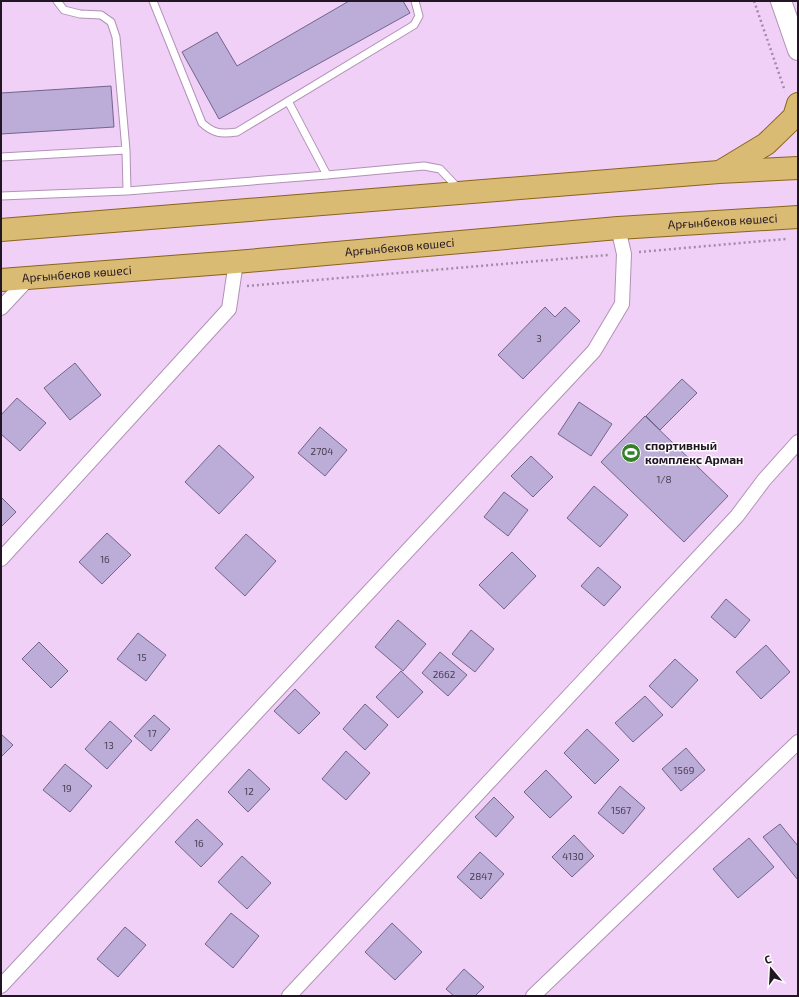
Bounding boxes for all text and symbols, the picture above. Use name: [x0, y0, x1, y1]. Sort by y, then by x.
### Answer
street label: Арғынбеков көшесі: [667, 210, 778, 231]
street label: Арғынбеков көшесі: [344, 235, 455, 258]
street label: Арғынбеков көшесі: [21, 262, 132, 284]
house number: 3: [536, 332, 542, 344]
place label: спортивный комплекс Арман: [645, 438, 743, 466]
sports icon: спортивный комплекс Арман: [620, 442, 642, 464]
house number: 2704: [311, 445, 333, 457]
house number: 1/8: [656, 473, 672, 485]
house number: 16: [100, 553, 110, 565]
house number: 15: [137, 651, 147, 663]
house number: 2662: [433, 668, 456, 680]
house number: 17: [147, 727, 157, 739]
house number: 13: [104, 739, 114, 751]
house number: 1569: [674, 764, 695, 776]
house number: 19: [62, 782, 72, 794]
house number: 12: [244, 785, 254, 797]
house number: 1567: [611, 804, 631, 816]
house number: 16: [194, 837, 204, 849]
house number: 4130: [562, 850, 584, 862]
house number: 2847: [470, 870, 492, 882]
north arrow: [751, 949, 791, 989]
text: С: [763, 952, 773, 966]

